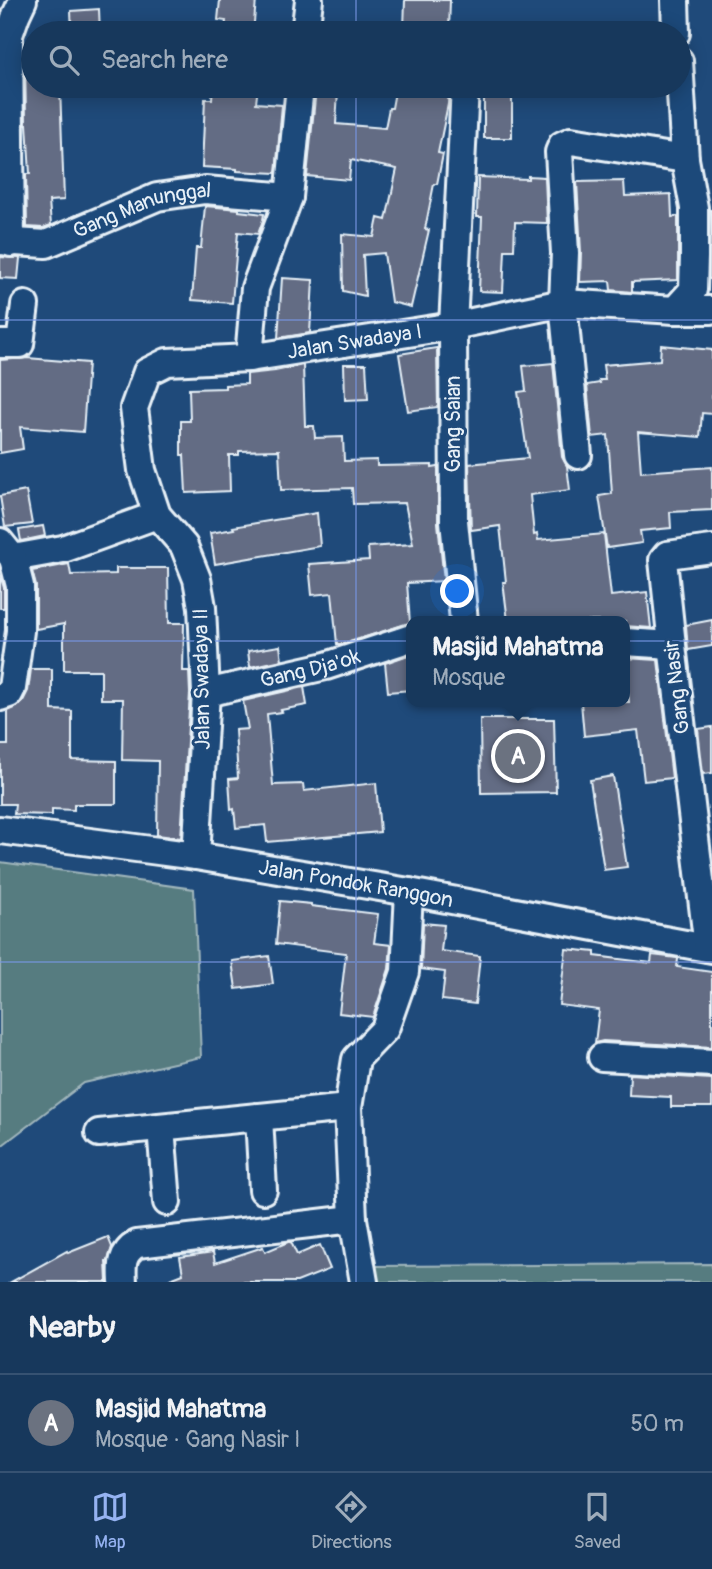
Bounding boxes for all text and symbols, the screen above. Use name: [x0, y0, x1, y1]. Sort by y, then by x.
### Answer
search box: [21, 21, 691, 98]
icon: search: [45, 41, 83, 79]
text: Search here: [101, 44, 228, 76]
street label: Gang Manunggal: [69, 176, 212, 245]
street label: Jalan Swadaya I: [285, 318, 424, 365]
street label: Gang Saian: [440, 376, 467, 472]
your location: [440, 574, 474, 608]
street label: Jalan Swadaya II: [187, 608, 217, 750]
popup: [406, 616, 630, 707]
text: Masjid Mahatma: [432, 631, 604, 663]
street label: Gang Nasir: [658, 638, 696, 736]
street label: Gang Dja'ok: [258, 642, 364, 694]
text: Mosque: [432, 663, 505, 692]
pin: A: [495, 730, 541, 782]
street label: Jalan Pondok Ranggon: [257, 853, 455, 914]
text: Nearby: [28, 1309, 115, 1346]
text: Masjid Mahatma: [95, 1393, 266, 1425]
text: A: [44, 1409, 58, 1438]
text: 50 m: [630, 1409, 684, 1438]
text: Mosque · Gang Nasir I: [95, 1425, 300, 1454]
tab: Map: [91, 1488, 129, 1554]
tab: Directions: [311, 1488, 392, 1554]
tab: Saved: [574, 1488, 621, 1554]

